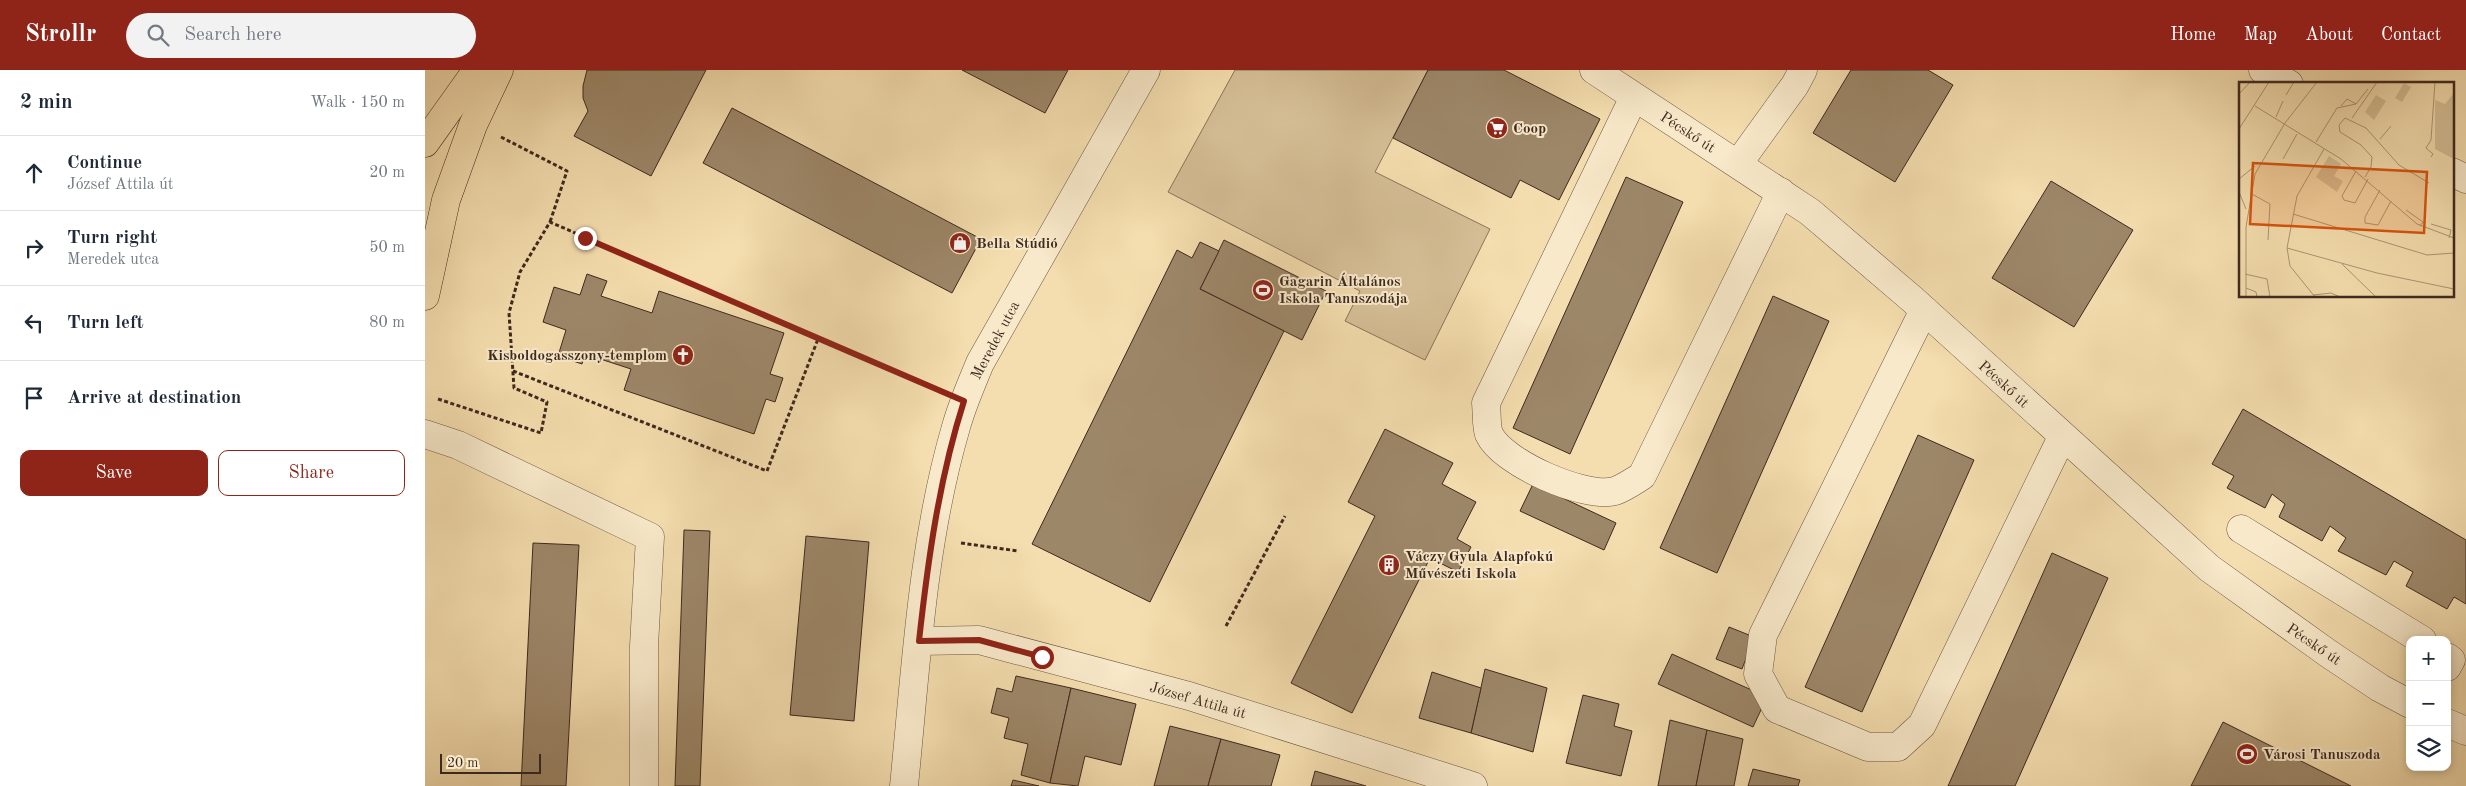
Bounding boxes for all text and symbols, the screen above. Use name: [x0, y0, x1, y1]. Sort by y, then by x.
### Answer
search box: [126, 13, 476, 58]
icon: search: [144, 21, 172, 49]
text: Strollr: [25, 23, 96, 47]
text: Search here: [184, 26, 282, 45]
text: Home: [2170, 26, 2216, 44]
text: Map: [2244, 26, 2277, 44]
text: About: [2305, 26, 2353, 44]
text: Contact: [2381, 26, 2441, 44]
inset map: [2239, 82, 2453, 298]
text: 2 min: [20, 92, 73, 113]
text: Walk · 150 m: [310, 95, 405, 111]
street label: Pécskő út: [1657, 110, 1717, 156]
supermarket icon: Coop: [1485, 116, 1509, 140]
place label: Coop: [1513, 122, 1546, 137]
text: Continue: [67, 154, 142, 173]
icon: ahead: [20, 159, 48, 187]
text: 20 m: [369, 165, 405, 181]
text: József Attila út: [67, 177, 173, 193]
route end: [574, 227, 597, 250]
text: Turn right: [67, 229, 157, 248]
shop icon: Bella Stúdió: [948, 231, 972, 255]
icon: right: [20, 234, 48, 262]
place label: Bella Stúdió: [976, 237, 1058, 252]
text: 50 m: [369, 240, 405, 256]
text: Meredek utca: [67, 252, 159, 268]
place label: Gagarin Általános Iskola Tanuszodája: [1279, 272, 1408, 307]
sports icon: Gagarin Általános Iskola Tanuszodája: [1251, 278, 1275, 302]
street label: Meredek utca: [969, 298, 1024, 382]
icon: left: [20, 309, 48, 337]
text: Turn left: [67, 314, 144, 333]
text: 80 m: [369, 315, 405, 331]
church icon: Kisboldogasszony-templom: [671, 343, 695, 367]
place label: Kisboldogasszony-templom: [487, 349, 667, 364]
street label: Pécskő út: [1975, 359, 2031, 411]
icon: arrive: [20, 384, 48, 412]
text: Arrive at destination: [67, 389, 241, 408]
button: Save: [20, 450, 208, 496]
button: Share: [218, 450, 405, 496]
place label: Váczy Gyula Alapfokú Művészeti Iskola: [1405, 550, 1553, 582]
building icon: Váczy Gyula Alapfokú Művészeti Iskola: [1377, 553, 1401, 577]
street label: Pécskő út: [2283, 622, 2343, 669]
map controls: [2406, 636, 2451, 771]
button: +: [2406, 636, 2451, 681]
route start: [1031, 646, 1054, 669]
street label: József Attila út: [1148, 681, 1248, 722]
button: −: [2406, 681, 2451, 726]
button: layers: [2406, 726, 2451, 771]
sports icon: Városi Tanuszoda: [2235, 742, 2259, 766]
place label: Városi Tanuszoda: [2263, 748, 2381, 763]
scale bar: [440, 751, 541, 774]
text: 20 m: [447, 756, 478, 770]

